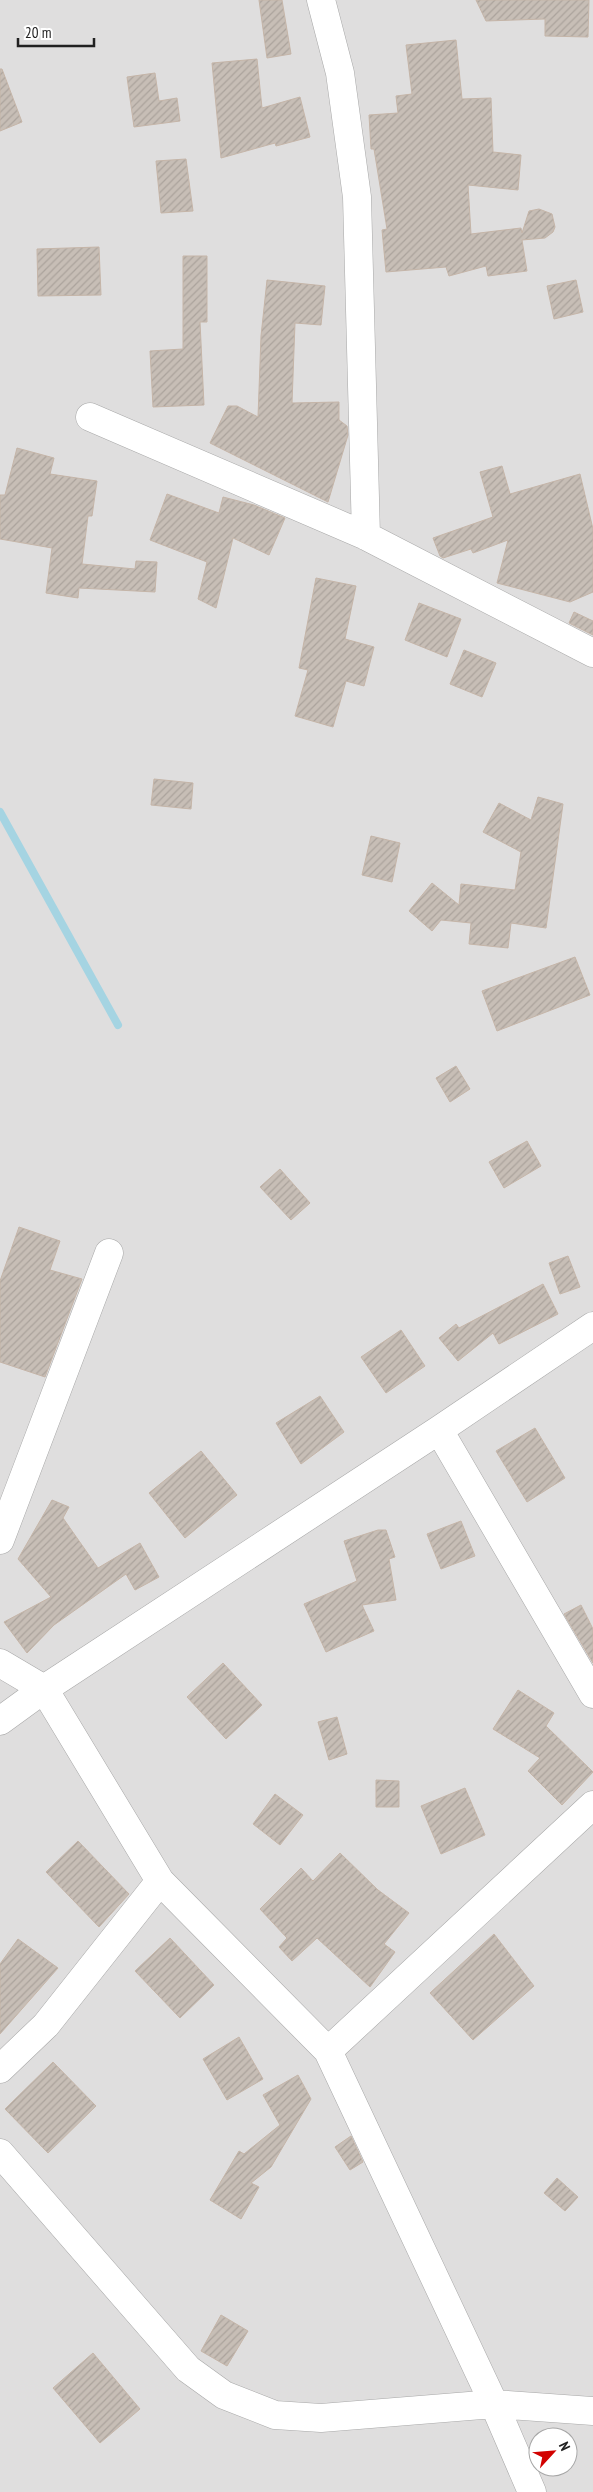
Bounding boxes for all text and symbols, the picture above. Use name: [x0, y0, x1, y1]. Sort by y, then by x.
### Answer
scale bar: [18, 15, 94, 47]
text: 20 m: [25, 23, 51, 42]
north arrow: [528, 2427, 578, 2477]
text: N: [555, 2439, 574, 2454]

